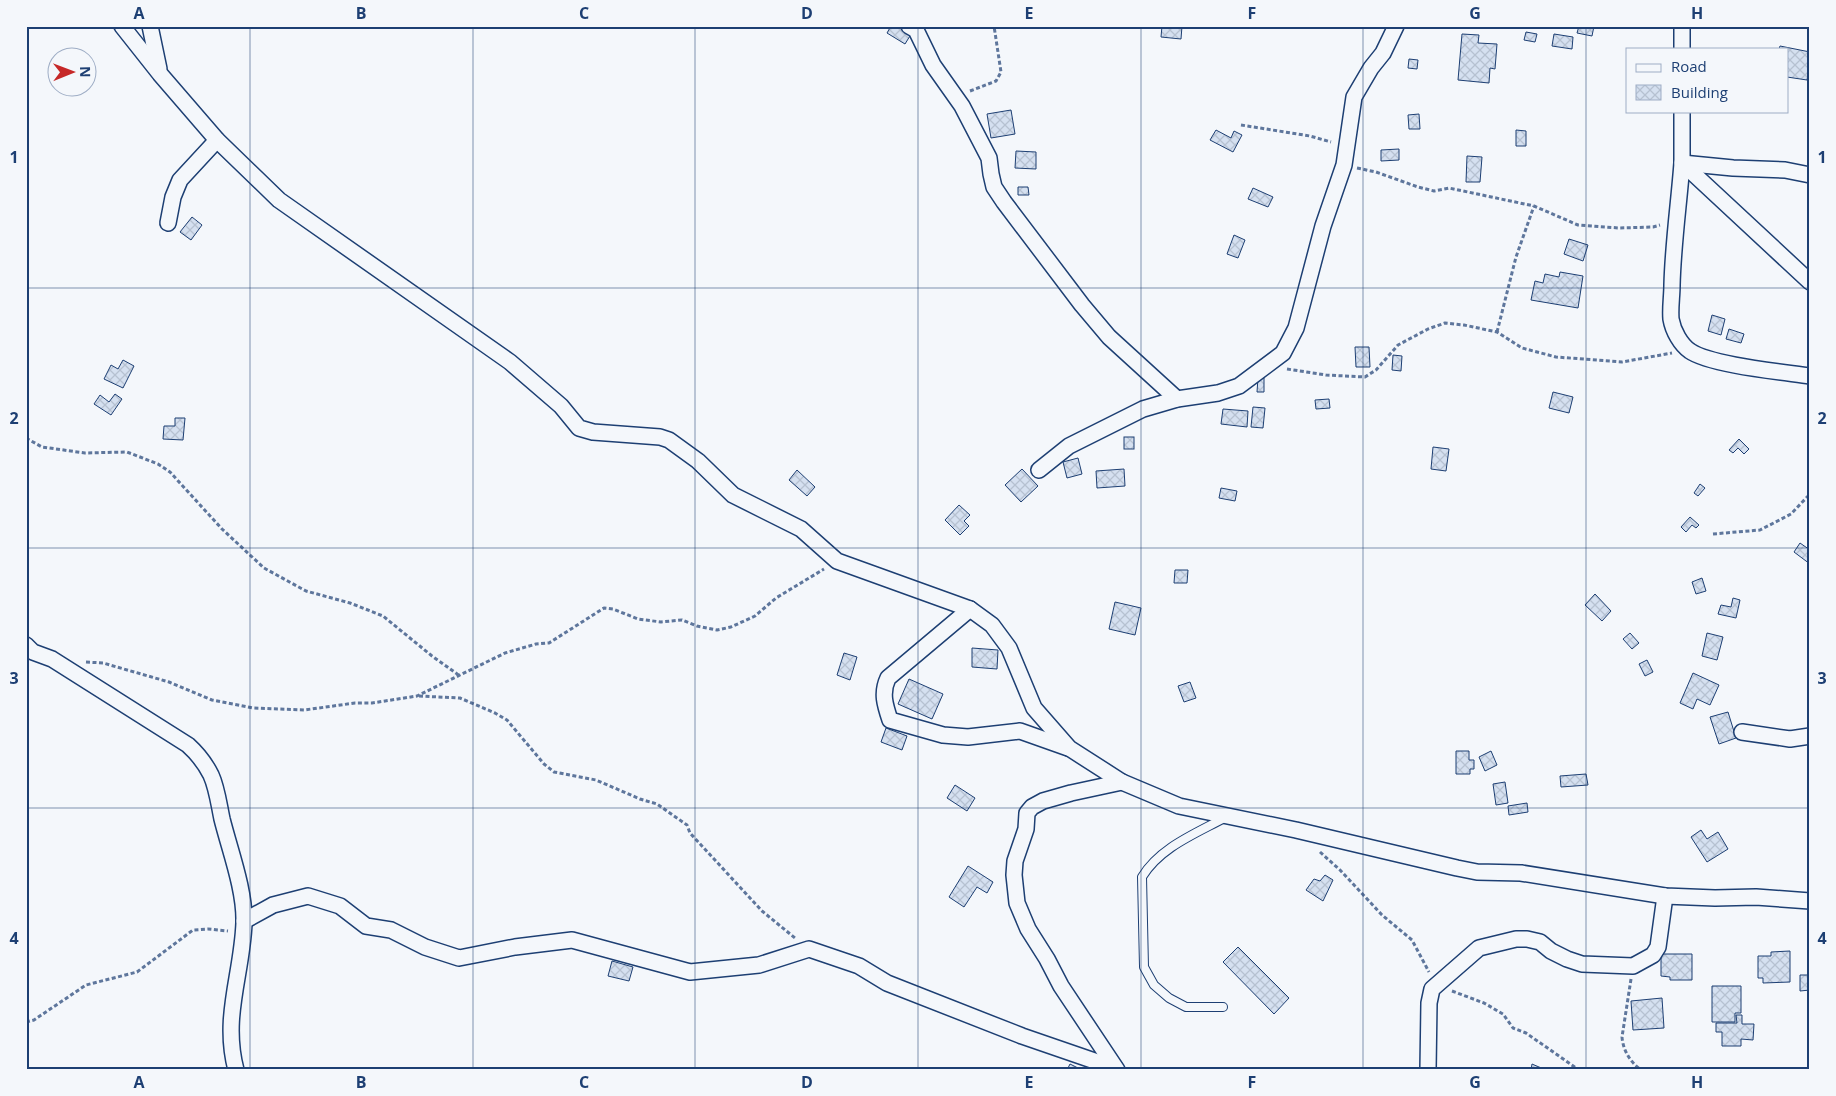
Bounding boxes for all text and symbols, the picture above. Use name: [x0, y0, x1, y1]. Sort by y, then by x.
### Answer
text: A: [133, 2, 145, 24]
text: B: [356, 2, 366, 24]
text: C: [579, 2, 589, 24]
text: D: [801, 2, 813, 24]
text: E: [1025, 2, 1034, 24]
text: F: [1248, 2, 1256, 24]
text: G: [1469, 2, 1481, 24]
text: H: [1691, 2, 1703, 24]
north arrow: [48, 48, 98, 98]
legend: [1626, 48, 1788, 112]
text: Road: [1671, 56, 1707, 76]
text: N: [76, 66, 95, 78]
text: Building: [1671, 82, 1728, 102]
text: 1: [9, 146, 19, 168]
text: 1: [1817, 146, 1827, 168]
text: 2: [9, 407, 19, 429]
text: 2: [1817, 407, 1827, 429]
text: 3: [9, 667, 19, 689]
text: 3: [1817, 667, 1827, 689]
text: 4: [9, 927, 19, 949]
text: 4: [1817, 927, 1827, 949]
text: A: [133, 1071, 145, 1093]
text: B: [356, 1071, 366, 1093]
text: C: [579, 1071, 589, 1093]
text: D: [801, 1071, 813, 1093]
text: E: [1025, 1071, 1034, 1093]
text: F: [1248, 1071, 1256, 1093]
text: G: [1469, 1071, 1481, 1093]
text: H: [1691, 1071, 1703, 1093]

